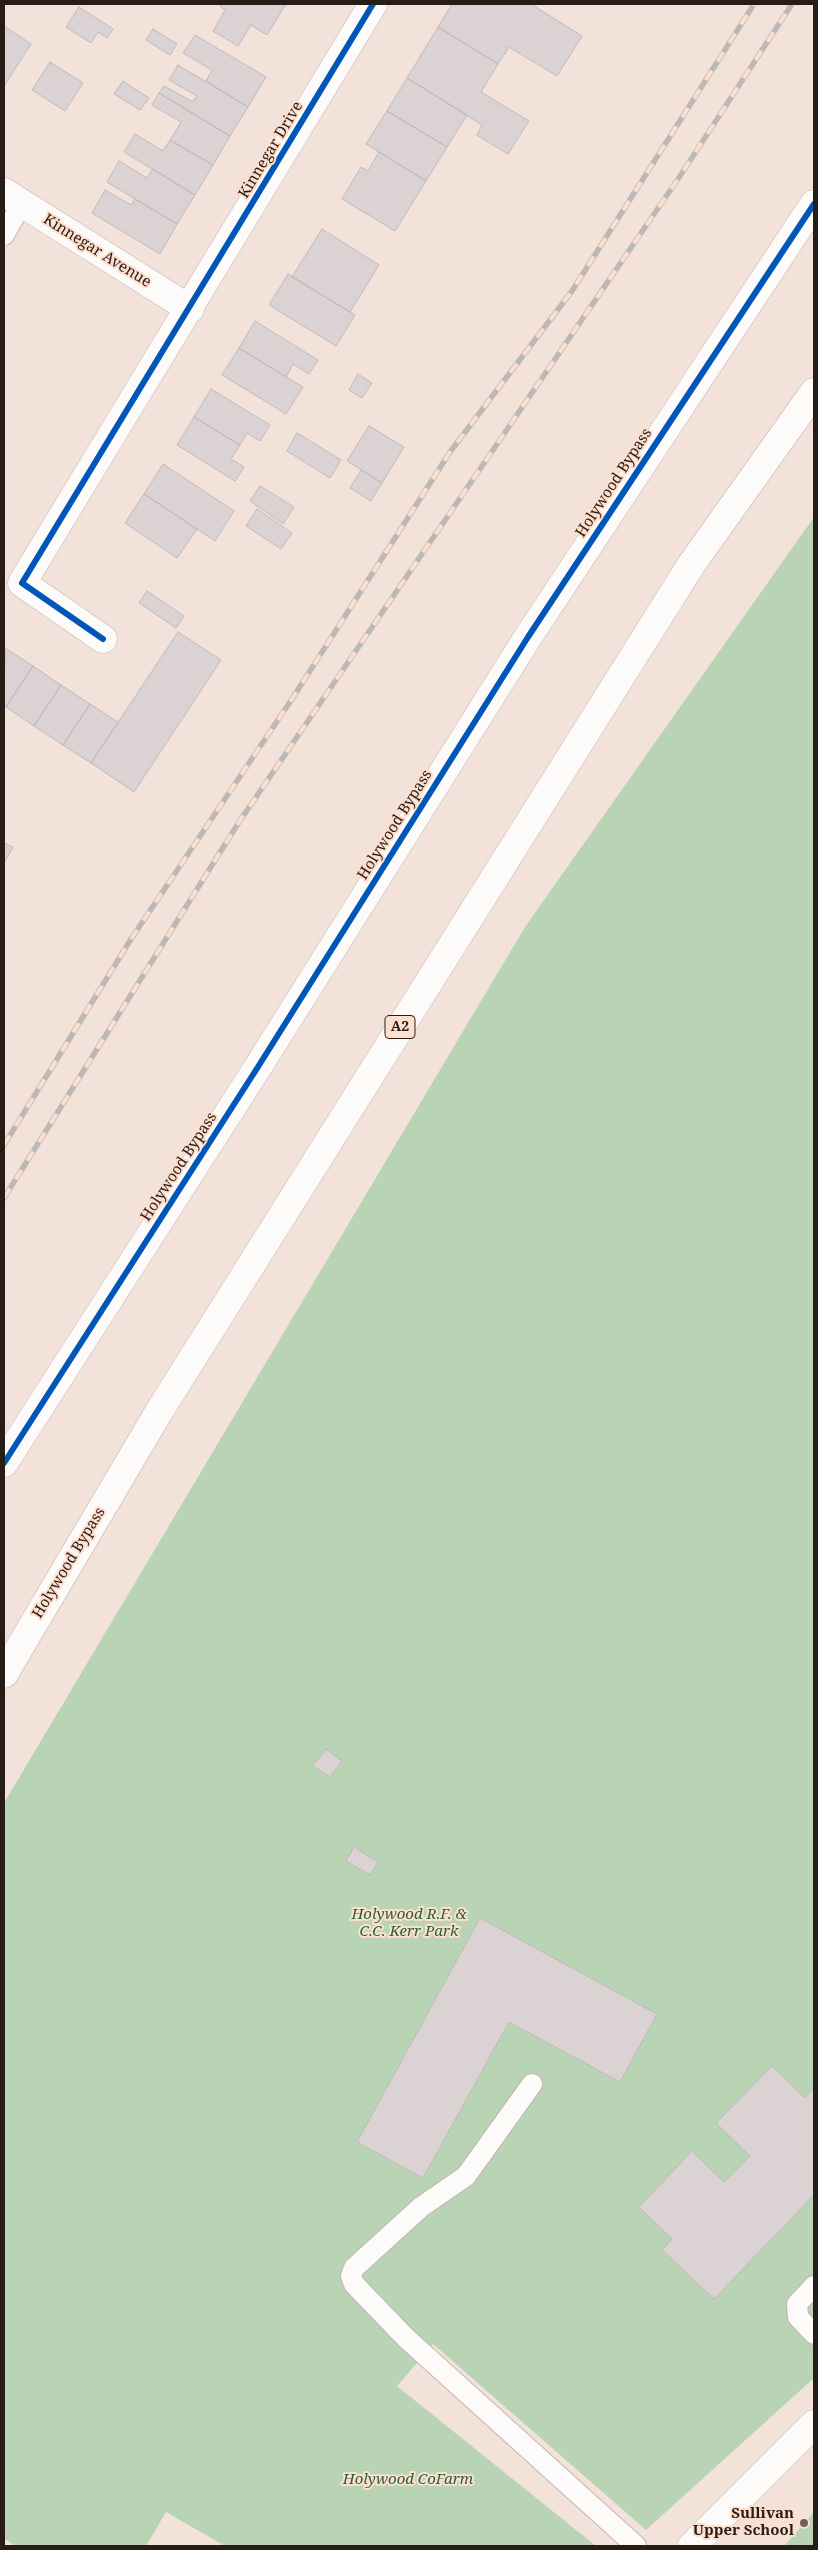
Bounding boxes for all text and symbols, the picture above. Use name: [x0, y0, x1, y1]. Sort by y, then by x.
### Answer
street label: Kinnegar Drive: [235, 98, 307, 202]
street label: Kinnegar Avenue: [40, 211, 154, 291]
street label: Holywood Bypass: [572, 425, 656, 541]
street label: Holywood Bypass: [354, 767, 436, 883]
road number: A2: [385, 1016, 415, 1038]
street label: Holywood Bypass: [137, 1109, 221, 1225]
street label: Holywood Bypass: [29, 1504, 109, 1622]
park label: Holywood R.F. & C.C. Kerr Park: [351, 1906, 467, 1941]
park label: Holywood CoFarm: [343, 2471, 473, 2489]
place label: Sullivan Upper School: [693, 2505, 794, 2540]
marker: Sullivan Upper School: [798, 2517, 810, 2529]

